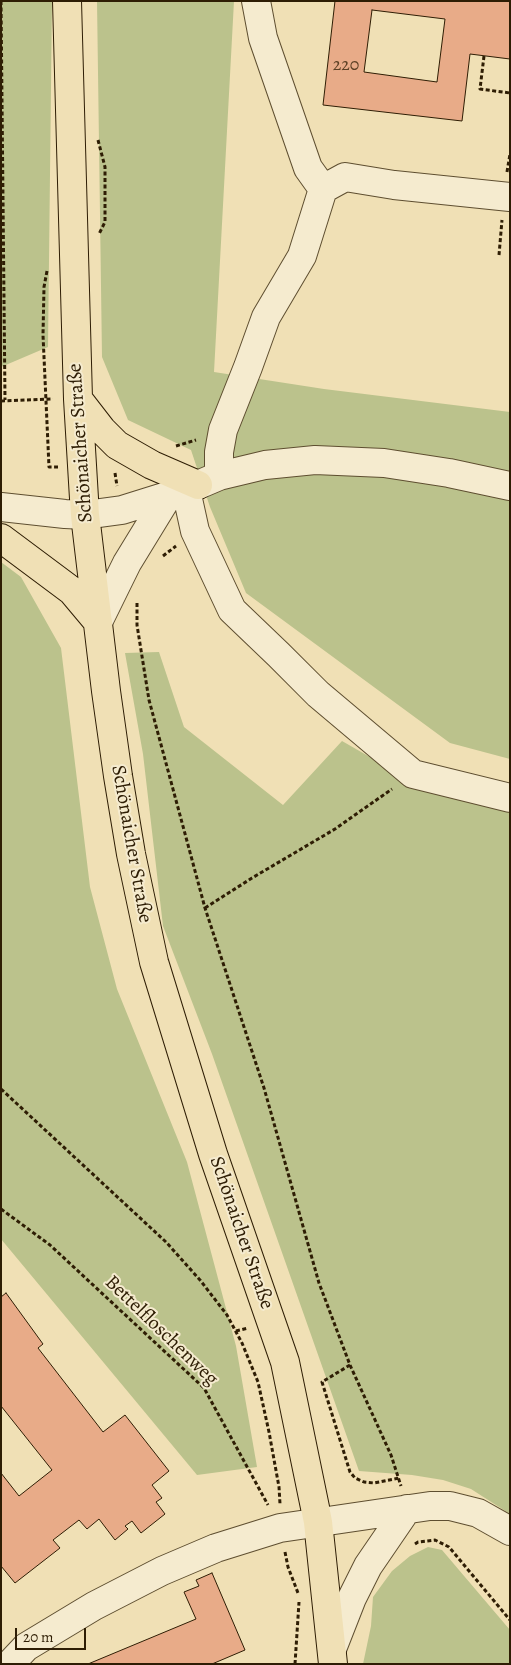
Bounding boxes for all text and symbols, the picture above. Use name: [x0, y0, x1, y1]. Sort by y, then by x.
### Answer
house number: 220: [333, 55, 359, 77]
street label: Schönaicher Straße: [63, 362, 99, 524]
street label: Schönaicher Straße: [105, 763, 157, 925]
street label: Schönaicher Straße: [204, 1154, 278, 1312]
street label: Bettelfloschenweg: [99, 1271, 223, 1391]
scale bar: [18, 1618, 89, 1650]
text: 20 m: [23, 1627, 54, 1647]

